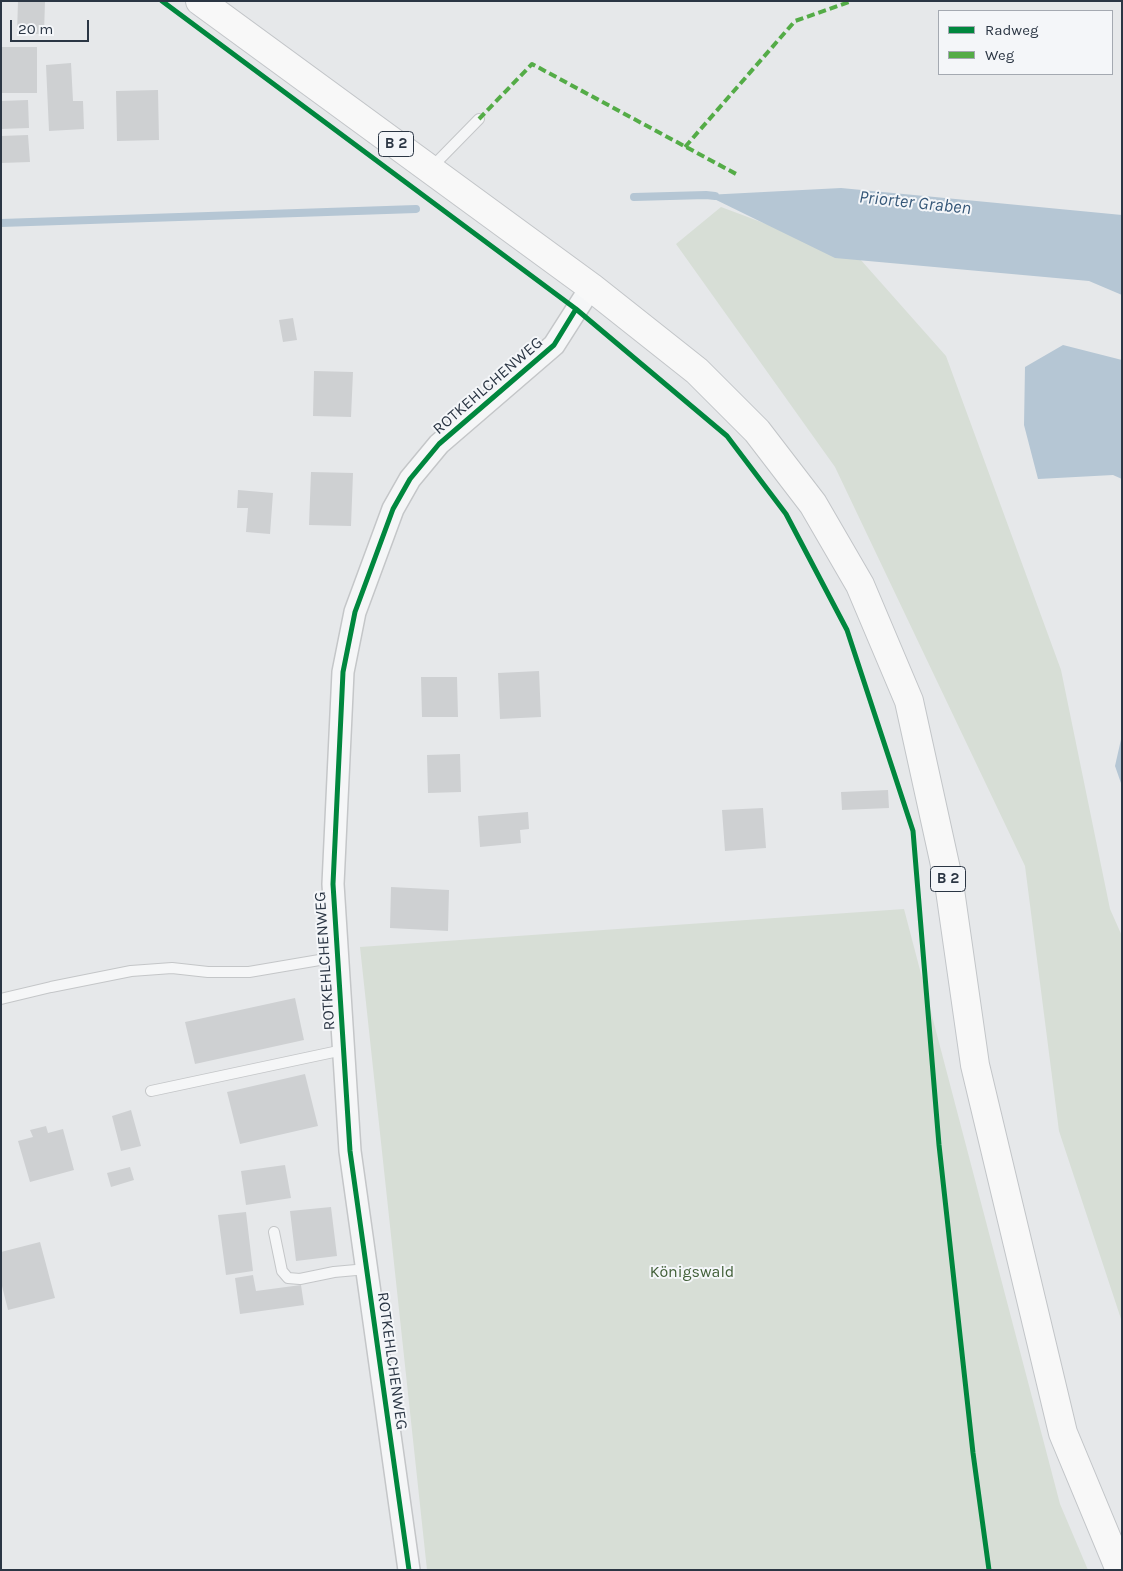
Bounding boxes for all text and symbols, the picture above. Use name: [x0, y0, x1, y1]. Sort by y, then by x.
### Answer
scale bar: [12, 10, 91, 42]
legend: [938, 10, 1113, 75]
text: 20 m: [18, 20, 53, 38]
text: Radweg: [985, 21, 1038, 39]
text: Weg: [985, 46, 1014, 64]
road number: B 2: [378, 132, 414, 156]
water label: Priorter Graben: [858, 186, 972, 220]
street label: ROTKEHLCHENWEG: [429, 333, 547, 439]
road number: B 2: [930, 866, 966, 892]
street label: ROTKEHLCHENWEG: [311, 891, 339, 1031]
park label: Königswald: [650, 1262, 734, 1282]
street label: ROTKEHLCHENWEG: [373, 1291, 411, 1431]

